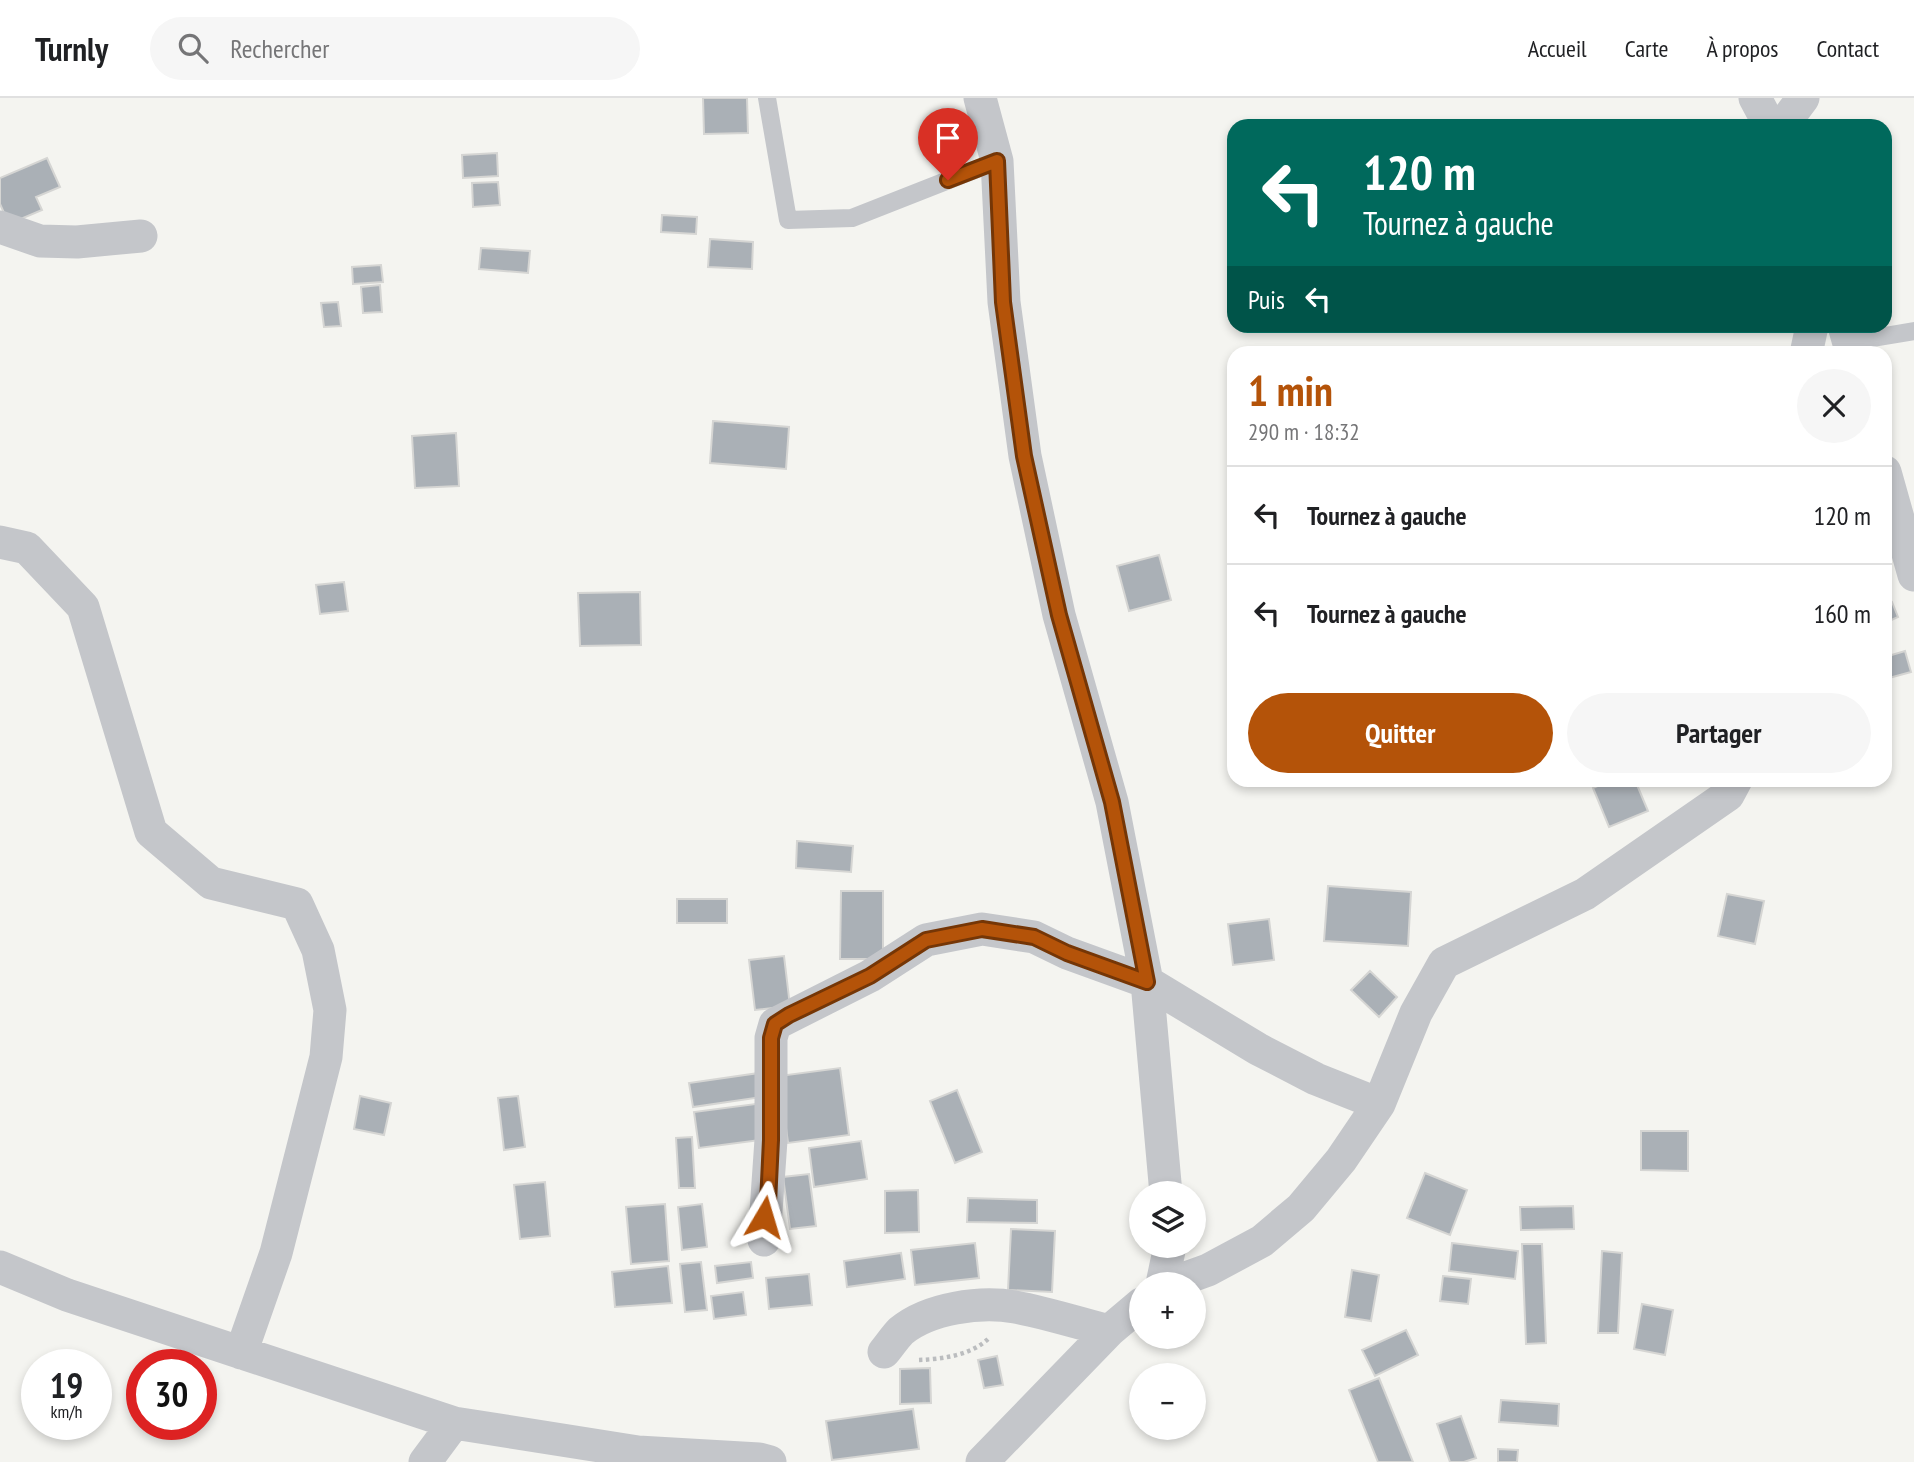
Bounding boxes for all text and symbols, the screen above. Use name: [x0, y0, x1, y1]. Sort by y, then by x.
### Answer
search box: [150, 17, 640, 80]
text: Turnly: [35, 27, 108, 70]
icon: search: [174, 29, 212, 67]
text: Rechercher: [230, 32, 329, 65]
text: Accueil: [1528, 33, 1587, 64]
text: Carte: [1625, 33, 1668, 64]
text: À propos: [1706, 33, 1778, 64]
text: Contact: [1816, 33, 1879, 64]
pin: [918, 108, 978, 180]
icon: arrive: [929, 119, 967, 157]
text: 120 m: [1363, 140, 1476, 204]
icon: left: [1248, 147, 1339, 238]
text: Tournez à gauche: [1363, 202, 1554, 244]
icon: left: [1299, 280, 1337, 318]
text: Puis: [1248, 283, 1285, 316]
text: 1 min: [1248, 363, 1333, 418]
button: close: [1797, 369, 1871, 443]
text: 290 m · 18:32: [1248, 417, 1360, 446]
icon: left: [1248, 496, 1286, 534]
text: Tournez à gauche: [1307, 499, 1467, 532]
text: 120 m: [1813, 499, 1871, 532]
icon: left: [1248, 594, 1286, 632]
text: Tournez à gauche: [1307, 597, 1467, 630]
text: 160 m: [1813, 597, 1871, 630]
button: Quitter: [1248, 693, 1553, 773]
button: Partager: [1567, 693, 1871, 773]
position arrow: [727, 1180, 801, 1254]
map controls: [1129, 1181, 1206, 1440]
button: layers: [1129, 1181, 1206, 1258]
button: +: [1129, 1272, 1206, 1349]
speed limit sign: 30: [126, 1349, 217, 1440]
text: 19: [50, 1362, 83, 1408]
button: −: [1129, 1363, 1206, 1440]
text: km/h: [51, 1400, 82, 1423]

